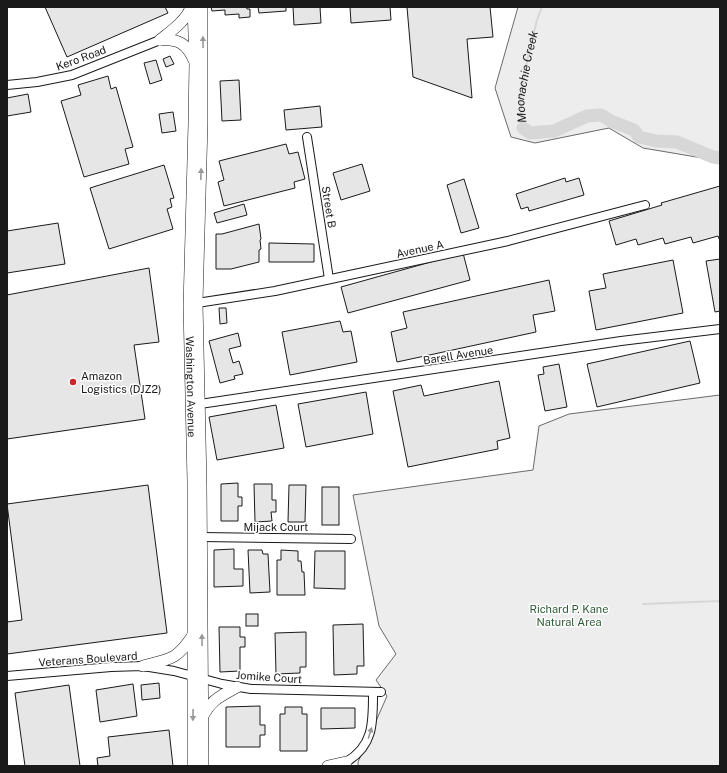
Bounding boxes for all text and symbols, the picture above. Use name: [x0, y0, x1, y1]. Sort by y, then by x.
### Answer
water label: Moonachie Creek: [513, 29, 541, 124]
one-way arrow: [200, 35, 206, 48]
street label: Kero Road: [54, 43, 108, 73]
one-way arrow: [198, 167, 204, 180]
street label: Street B: [320, 185, 338, 229]
street label: Avenue A: [395, 238, 445, 260]
street label: Washington Avenue: [184, 336, 198, 438]
street label: Barell Avenue: [422, 344, 494, 366]
place label: Amazon Logistics (DJZ2): [81, 370, 162, 395]
marker: Amazon Logistics (DJZ2): [68, 377, 78, 387]
street label: Mijack Court: [244, 521, 308, 533]
park label: Richard P. Kane Natural Area: [530, 603, 608, 628]
one-way arrow: [199, 633, 205, 646]
street label: Veterans Boulevard: [38, 650, 138, 668]
street label: Jomike Court: [236, 669, 302, 685]
one-way arrow: [190, 709, 196, 722]
one-way arrow: [367, 727, 373, 739]

